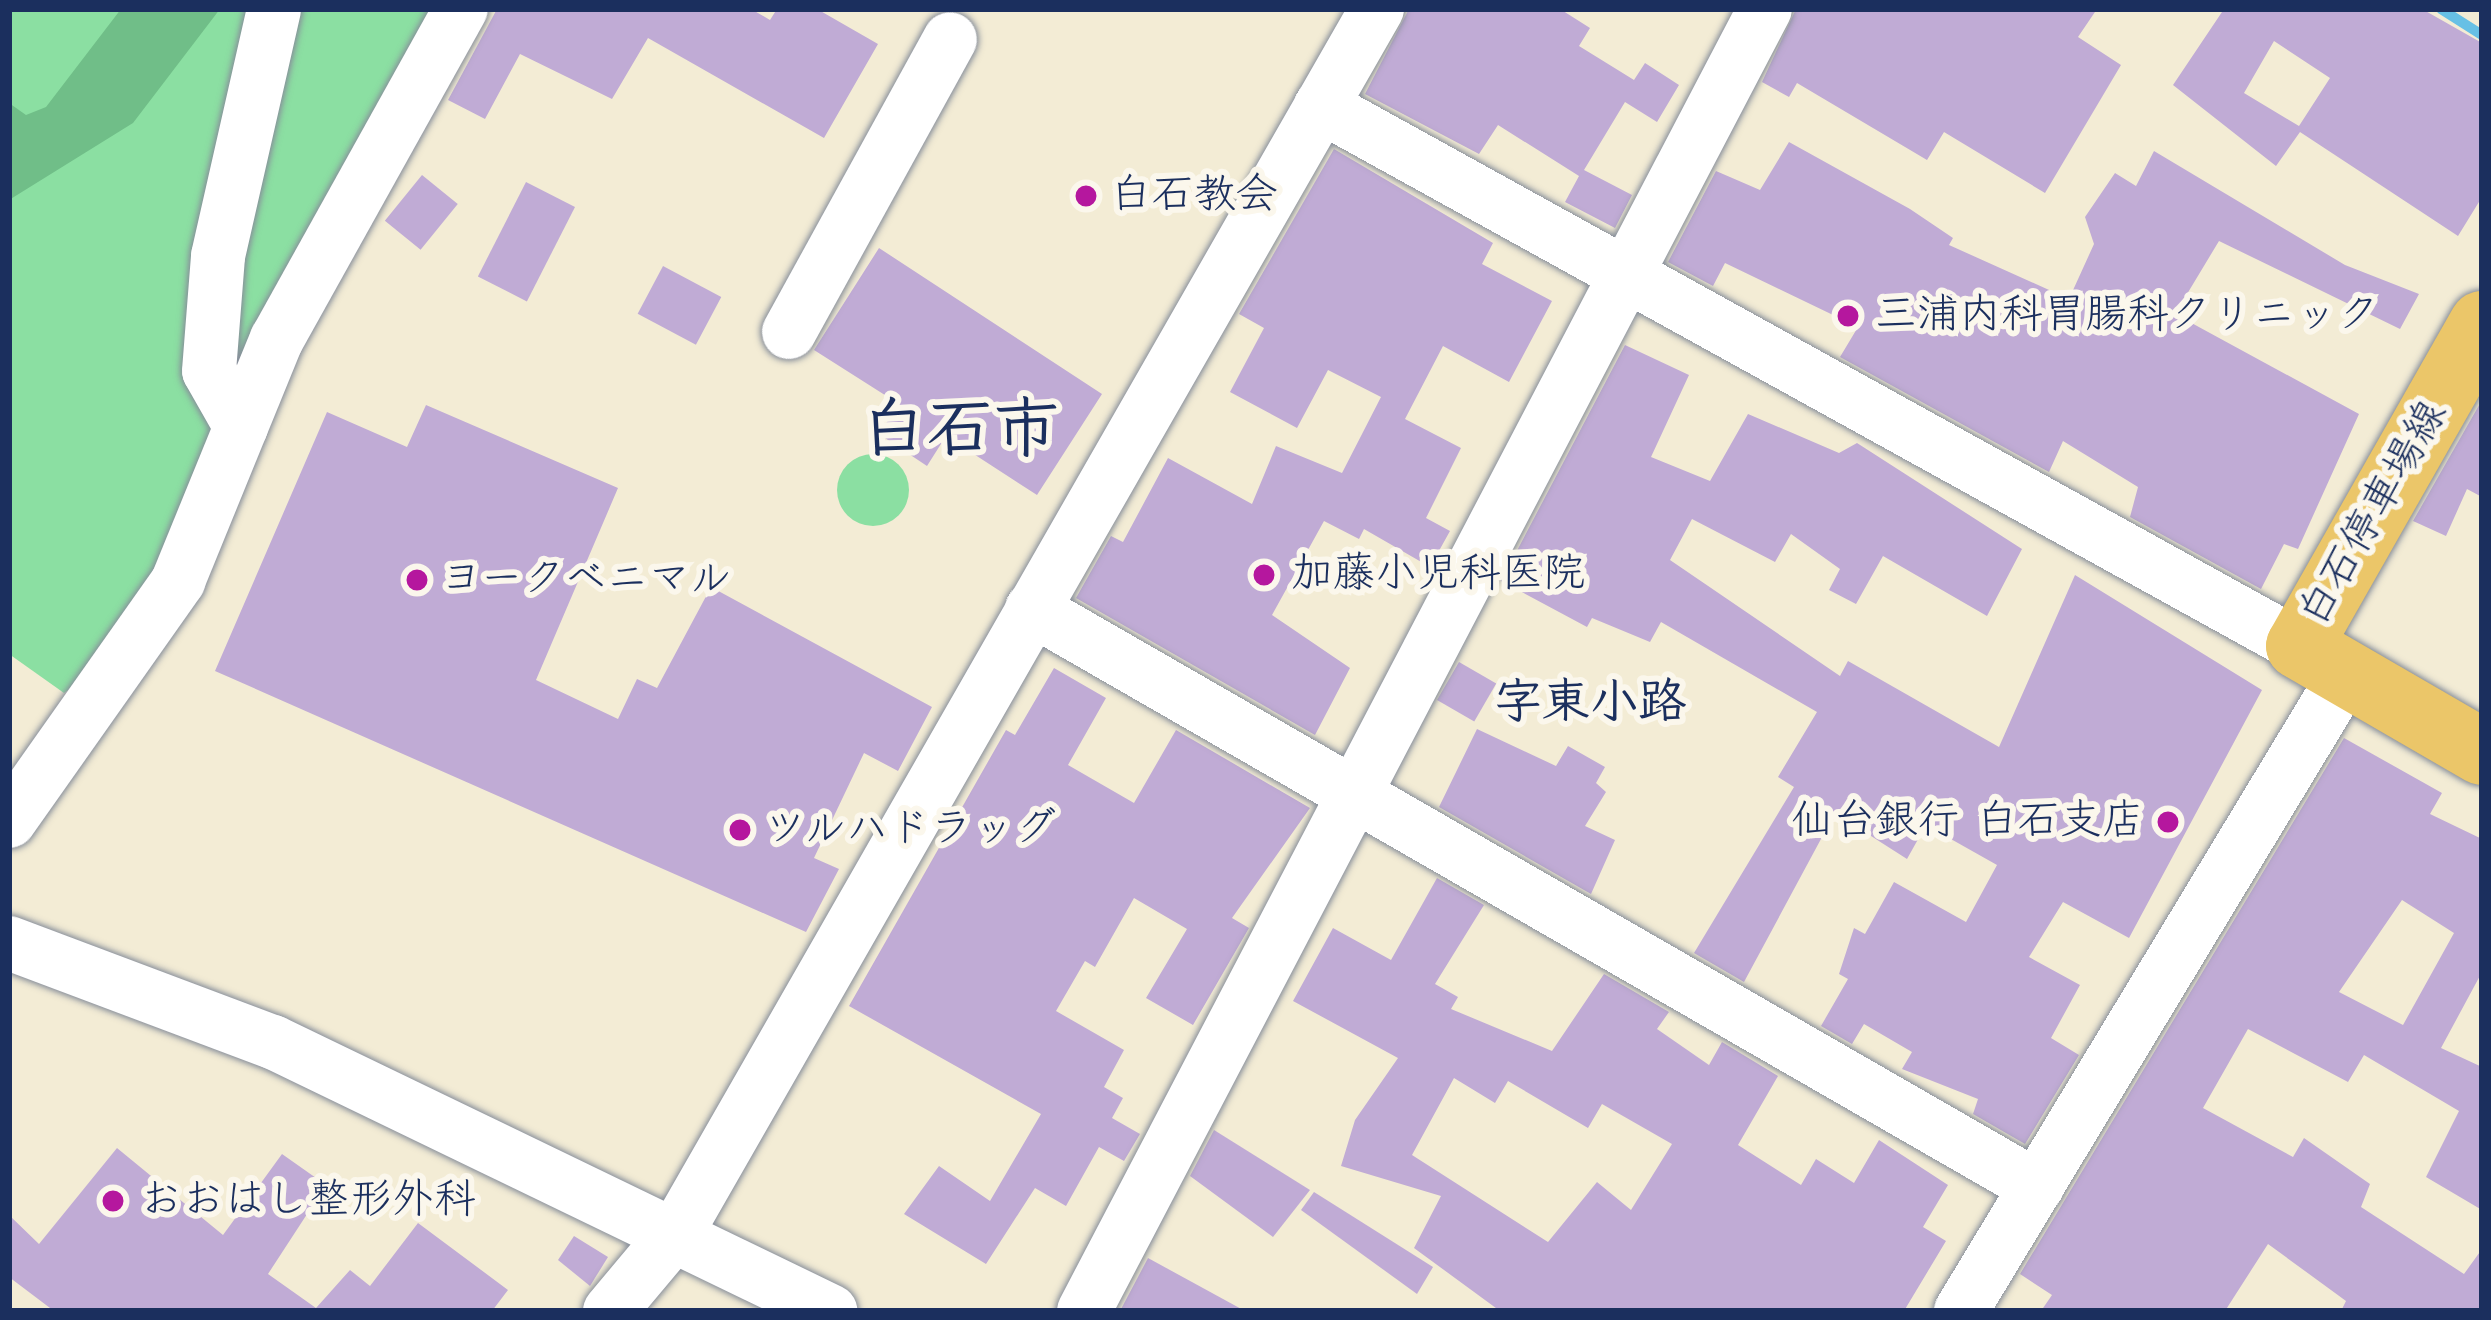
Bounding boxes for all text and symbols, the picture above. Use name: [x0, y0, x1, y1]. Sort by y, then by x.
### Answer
place label: 白石教会: [1110, 171, 1278, 221]
marker: 白石教会: [1073, 183, 1099, 209]
place label: 三浦内科胃腸科クリニック: [1875, 291, 2379, 341]
marker: 三浦内科胃腸科クリニック: [1832, 300, 1864, 332]
street label: 白石停車場線: [2289, 392, 2459, 636]
district label: 白石市: [861, 393, 1059, 473]
place label: 加藤小児科医院: [1291, 550, 1585, 600]
place label: ヨークベニマル: [441, 555, 732, 605]
marker: 加藤小児科医院: [1248, 559, 1280, 591]
marker: ヨークベニマル: [404, 567, 430, 593]
district label: 字東小路: [1494, 676, 1686, 734]
place label: 仙台銀行 白石支店: [1791, 797, 2144, 847]
place label: ツルハドラッグ: [764, 805, 1058, 855]
marker: 仙台銀行 白石支店: [2155, 809, 2181, 835]
marker: ツルハドラッグ: [727, 817, 753, 843]
place label: おおはし整形外科: [140, 1176, 476, 1226]
marker: おおはし整形外科: [97, 1185, 129, 1217]

